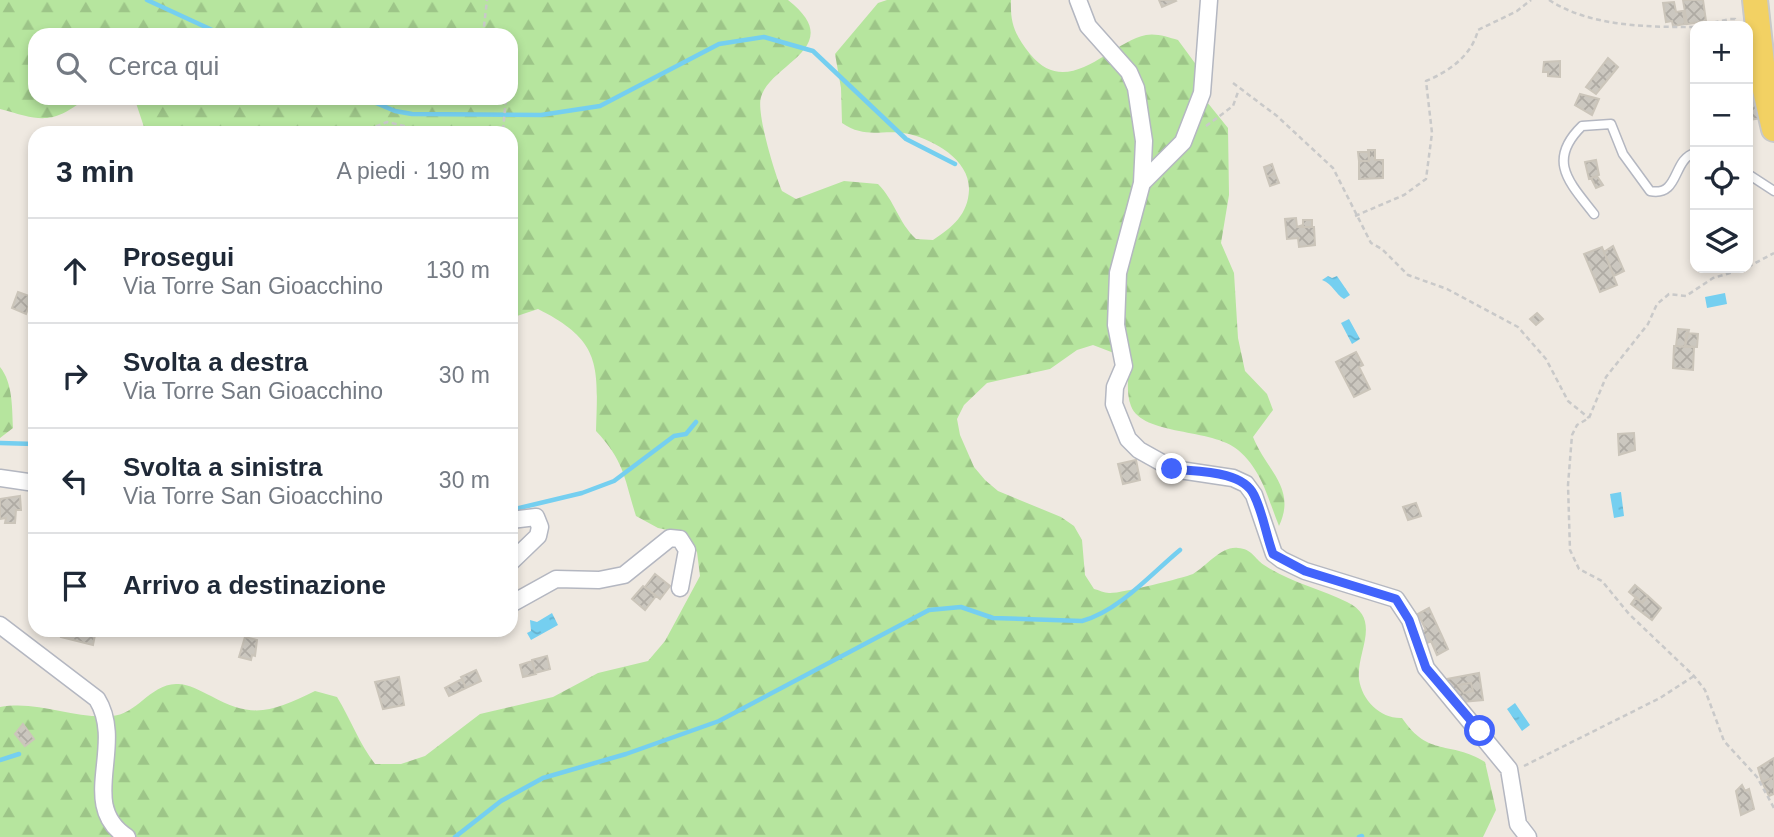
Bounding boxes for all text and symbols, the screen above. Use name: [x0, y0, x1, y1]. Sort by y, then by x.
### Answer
map controls: [1690, 21, 1753, 273]
button: +: [1690, 21, 1753, 84]
search box: [28, 28, 518, 105]
icon: search: [52, 48, 90, 86]
text: Cerca qui: [108, 51, 219, 81]
button: −: [1690, 84, 1753, 147]
button: locate: [1690, 147, 1753, 210]
text: 3 min: [56, 155, 134, 188]
text: A piedi · 190 m: [337, 158, 490, 184]
button: layers: [1690, 210, 1753, 273]
text: Prosegui: [123, 242, 234, 272]
icon: ahead: [56, 252, 94, 290]
text: 130 m: [426, 257, 490, 283]
text: Via Torre San Gioacchino: [123, 273, 383, 299]
text: Svolta a destra: [123, 347, 308, 377]
icon: right: [56, 357, 94, 395]
text: 30 m: [439, 362, 490, 388]
text: Via Torre San Gioacchino: [123, 378, 383, 404]
text: Svolta a sinistra: [123, 452, 322, 482]
route end: [1156, 453, 1187, 484]
icon: left: [56, 462, 94, 500]
text: 30 m: [439, 467, 490, 493]
text: Via Torre San Gioacchino: [123, 483, 383, 509]
icon: arrive: [56, 567, 94, 605]
text: Arrivo a destinazione: [123, 570, 386, 600]
route start: [1464, 715, 1495, 746]

